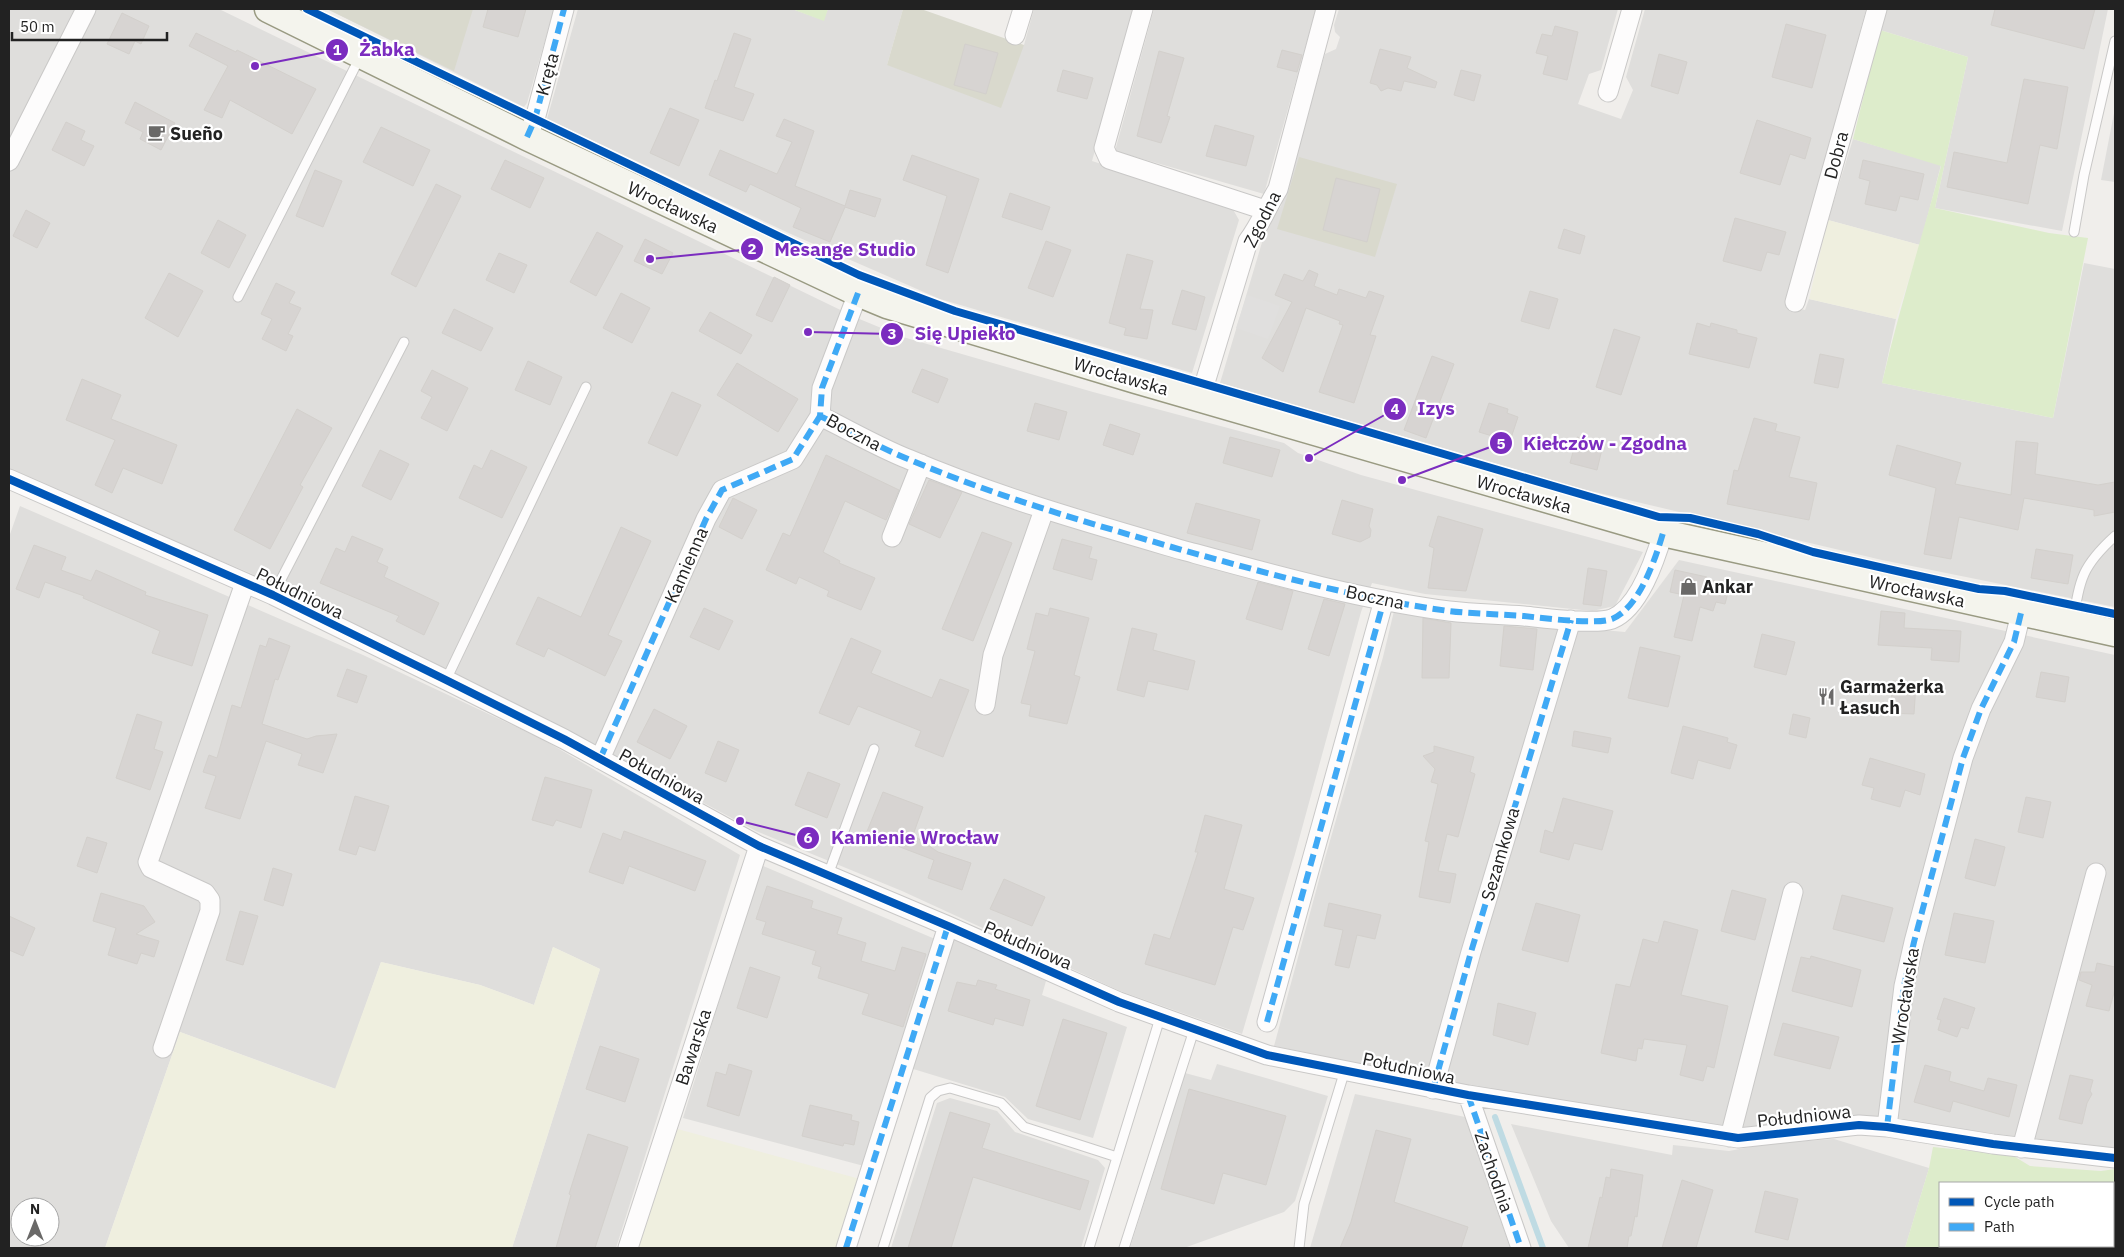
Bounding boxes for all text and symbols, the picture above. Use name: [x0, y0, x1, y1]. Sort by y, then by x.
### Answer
scale bar: [12, 10, 168, 42]
text: 50 m: [20, 17, 55, 36]
callout: Żabka: [324, 33, 425, 67]
text: Żabka: [359, 37, 415, 61]
text: 1: [332, 40, 342, 59]
street label: Kręta: [530, 50, 564, 98]
place label: Sueño: [170, 122, 223, 145]
cafe icon: Sueño: [146, 123, 166, 143]
street label: Dobra: [1819, 128, 1854, 182]
street label: Wrocławska: [624, 176, 722, 238]
street label: Zgodna: [1238, 187, 1286, 251]
callout: Mesange Studio: [739, 232, 926, 266]
text: Mesange Studio: [774, 237, 916, 261]
text: 2: [747, 239, 757, 258]
callout: Się Upiekło: [880, 317, 1026, 351]
text: Się Upiekło: [915, 321, 1016, 345]
text: 3: [887, 324, 897, 343]
street label: Wrocławska: [1071, 351, 1171, 401]
callout: Izys: [1383, 392, 1465, 426]
text: Izys: [1417, 396, 1455, 420]
text: 4: [1390, 399, 1400, 418]
street label: Boczna: [823, 408, 886, 456]
callout: Kiełczów - Zgodna: [1488, 426, 1698, 460]
text: Kiełczów - Zgodna: [1523, 431, 1687, 455]
text: 5: [1496, 434, 1506, 453]
street label: Wrocławska: [1474, 469, 1574, 519]
street label: Kamienna: [659, 523, 713, 607]
street label: Południowa: [253, 562, 348, 624]
street label: Wrocławska: [1867, 570, 1968, 612]
place label: Ankar: [1702, 575, 1753, 598]
shop icon: Ankar: [1678, 576, 1698, 596]
street label: Boczna: [1344, 580, 1407, 614]
place label: Garmażerka Łasuch: [1839, 675, 1944, 719]
restaurant icon: Garmażerka Łasuch: [1816, 686, 1836, 706]
street label: Południowa: [615, 743, 709, 809]
street label: Sezamkowa: [1476, 804, 1524, 903]
callout: Kamienie Wrocław: [796, 821, 1009, 855]
text: Kamienie Wrocław: [831, 825, 999, 849]
text: 6: [803, 828, 813, 847]
street label: Południowa: [980, 915, 1076, 975]
street label: Wrocławska: [1886, 946, 1924, 1046]
street label: Bawarska: [670, 1006, 716, 1088]
street label: Południowa: [1360, 1047, 1458, 1089]
street label: Południowa: [1756, 1100, 1852, 1132]
street label: Zachodnia: [1469, 1128, 1519, 1216]
legend: [1939, 1182, 2114, 1247]
text: Cycle path: [1984, 1192, 2055, 1211]
north arrow: [10, 1197, 60, 1247]
text: N: [30, 1200, 40, 1218]
text: Path: [1984, 1217, 2015, 1236]

